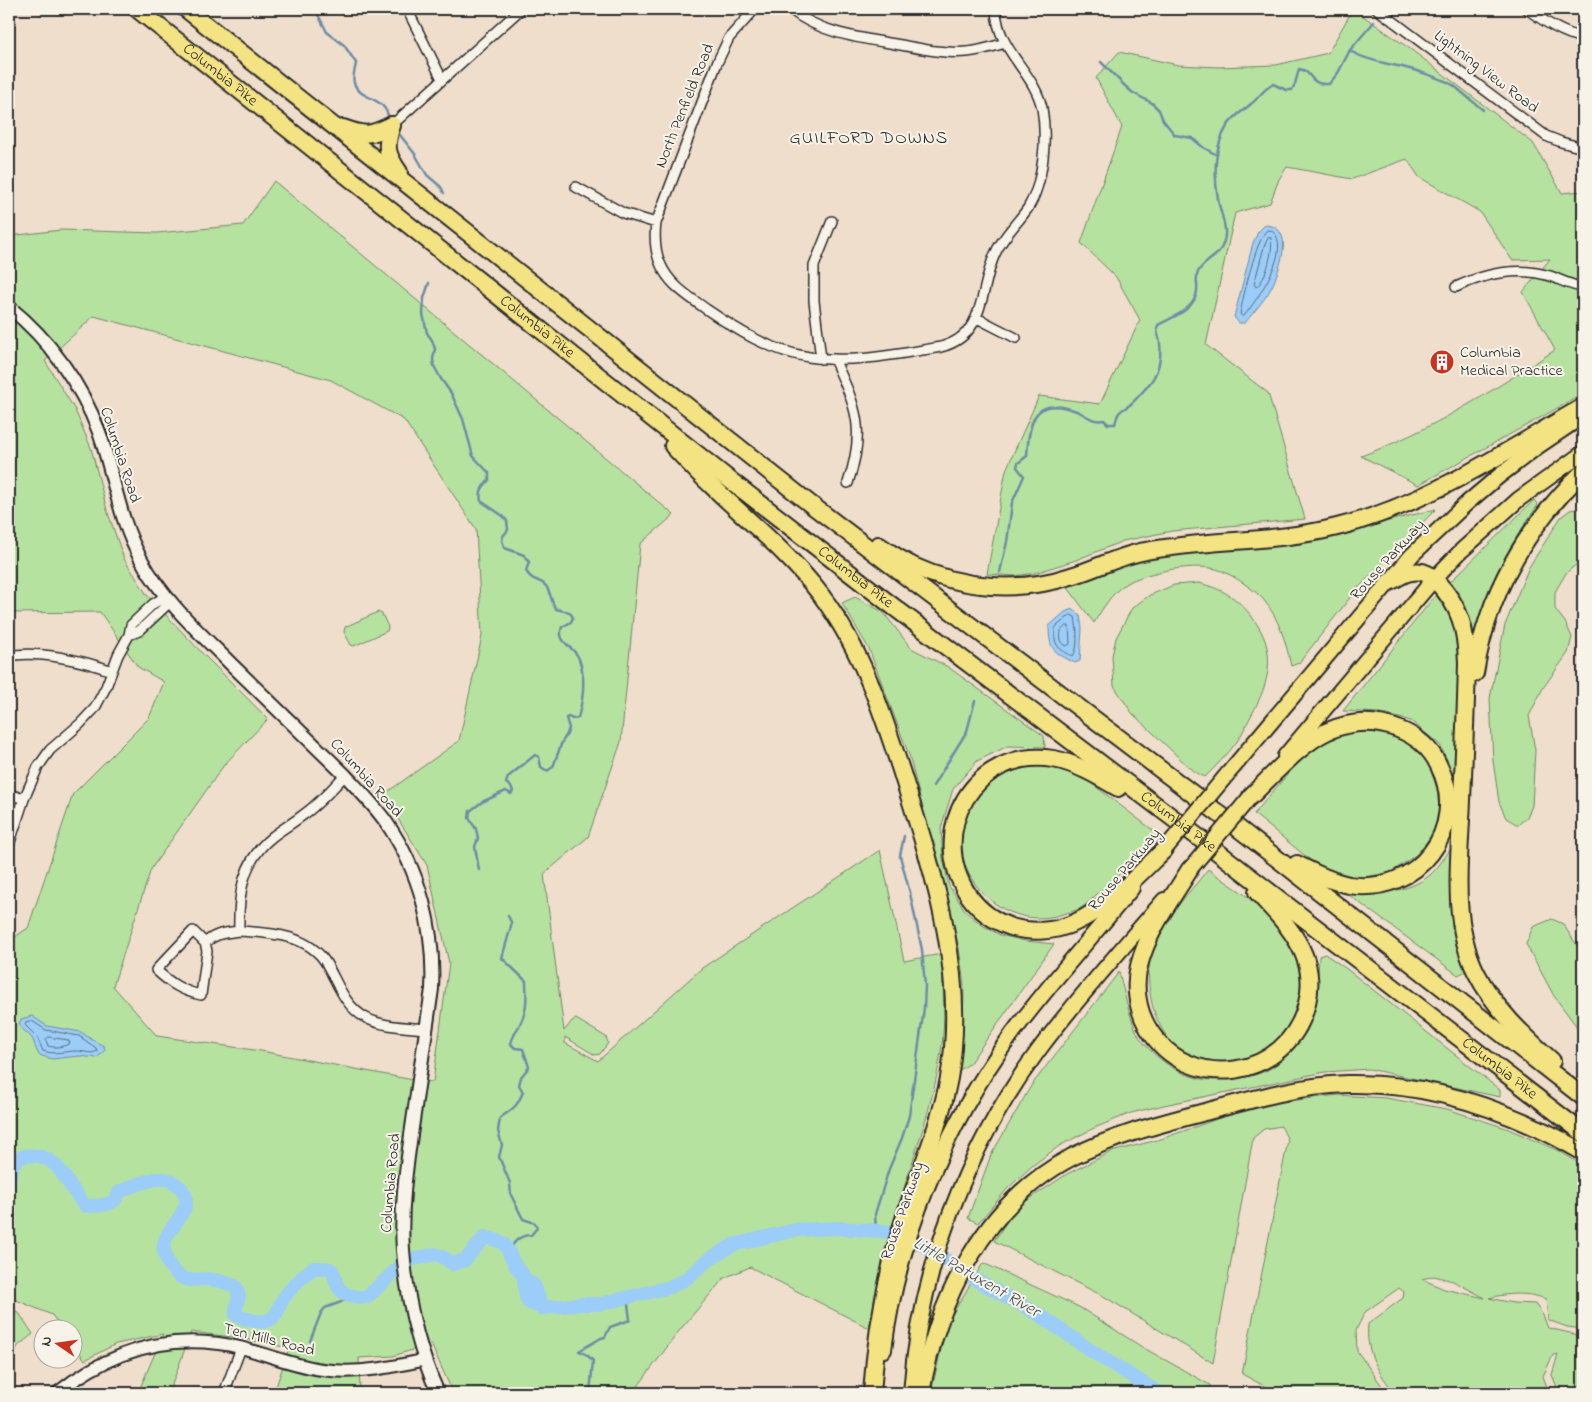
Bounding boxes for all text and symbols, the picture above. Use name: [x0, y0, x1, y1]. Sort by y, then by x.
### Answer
street label: Lightning View Road: [1429, 25, 1543, 119]
street label: Columbia Pike: [177, 37, 263, 113]
street label: North Penfield Road: [649, 40, 721, 172]
district label: GUILFORD DOWNS: [790, 126, 948, 152]
street label: Columbia Pike: [494, 289, 581, 365]
place label: Columbia Medical Practice: [1460, 341, 1564, 383]
building icon: Columbia Medical Practice: [1429, 349, 1455, 375]
street label: Columbia Road: [93, 404, 147, 506]
street label: Rouse Parkway: [1345, 514, 1431, 606]
street label: Columbia Pike: [812, 540, 899, 615]
street label: Columbia Road: [324, 733, 408, 823]
street label: Columbia Pike: [1135, 785, 1222, 859]
street label: Rouse Parkway: [1083, 823, 1167, 917]
street label: Columbia Pike: [1456, 1032, 1543, 1106]
street label: Columbia Road: [375, 1132, 407, 1234]
street label: Rouse Parkway: [875, 1159, 931, 1263]
water label: Little Patuxent River: [908, 1231, 1046, 1326]
street label: Ten Mills Road: [221, 1317, 317, 1363]
north arrow: [32, 1320, 82, 1370]
text: N: [36, 1334, 58, 1348]

